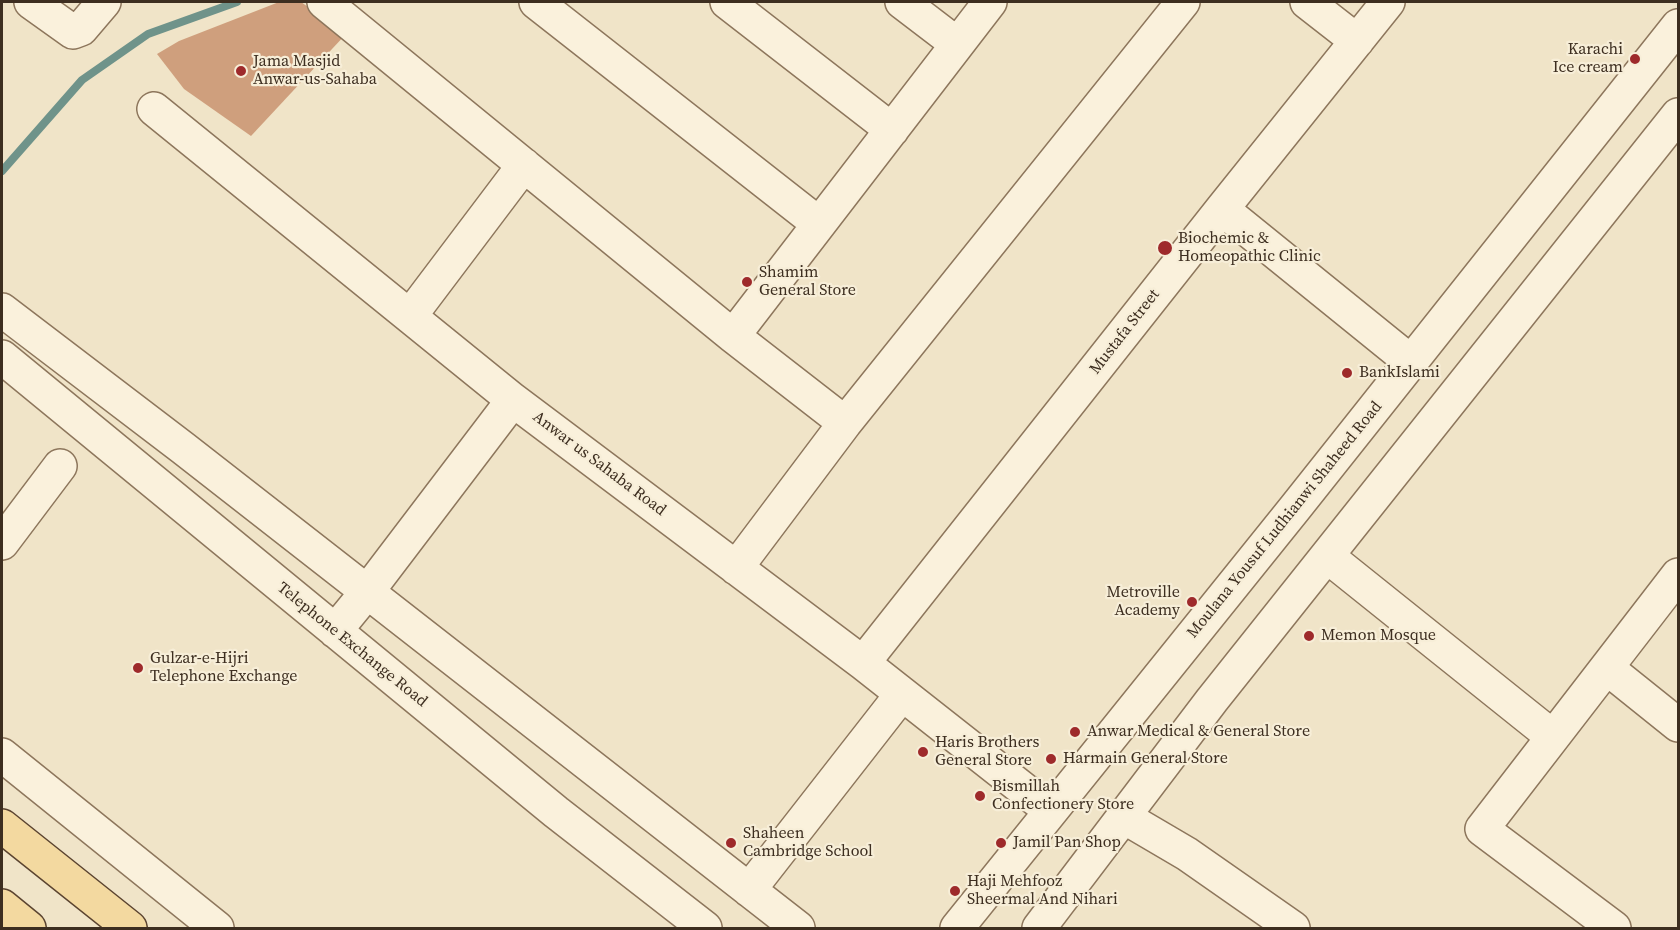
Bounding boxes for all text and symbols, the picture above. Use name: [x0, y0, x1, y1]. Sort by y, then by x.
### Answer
place label: Karachi Ice cream: [1553, 40, 1623, 78]
place label: Jama Masjid Anwar-us-Sahaba: [253, 52, 377, 90]
marker: Karachi Ice cream: [1628, 52, 1642, 66]
marker: Jama Masjid Anwar-us-Sahaba: [234, 64, 248, 78]
place label: Biochemic & Homeopathic Clinic: [1178, 229, 1321, 267]
marker: Biochemic & Homeopathic Clinic: [1156, 239, 1174, 257]
place label: Shamim General Store: [759, 263, 856, 301]
marker: Shamim General Store: [740, 275, 754, 289]
street label: Mustafa Street: [1086, 286, 1164, 378]
place label: BankIslami: [1359, 363, 1440, 383]
marker: BankIslami: [1340, 366, 1354, 380]
street label: Moulana Yousuf Ludhianwi Shaheed Road: [1183, 398, 1387, 642]
street label: Anwar us Sahaba Road: [529, 408, 669, 520]
street label: Telephone Exchange Road: [273, 579, 431, 711]
place label: Metroville Academy: [1107, 583, 1180, 621]
marker: Metroville Academy: [1185, 595, 1199, 609]
place label: Memon Mosque: [1321, 626, 1436, 646]
marker: Memon Mosque: [1302, 629, 1316, 643]
place label: Gulzar-e-Hijri Telephone Exchange: [150, 649, 298, 687]
marker: Gulzar-e-Hijri Telephone Exchange: [131, 661, 145, 675]
place label: Anwar Medical & General Store: [1087, 722, 1310, 742]
marker: Anwar Medical & General Store: [1068, 725, 1082, 739]
place label: Haris Brothers General Store: [935, 733, 1039, 771]
marker: Haris Brothers General Store: [916, 745, 930, 759]
place label: Harmain General Store: [1063, 749, 1228, 769]
marker: Harmain General Store: [1044, 752, 1058, 766]
place label: Bismillah Confectionery Store: [992, 777, 1134, 815]
marker: Bismillah Confectionery Store: [973, 789, 987, 803]
place label: Shaheen Cambridge School: [743, 824, 873, 862]
place label: Jamil Pan Shop: [1013, 833, 1121, 853]
marker: Shaheen Cambridge School: [724, 836, 738, 850]
marker: Jamil Pan Shop: [994, 836, 1008, 850]
place label: Haji Mehfooz Sheermal And Nihari: [967, 872, 1118, 910]
marker: Haji Mehfooz Sheermal And Nihari: [948, 884, 962, 898]

